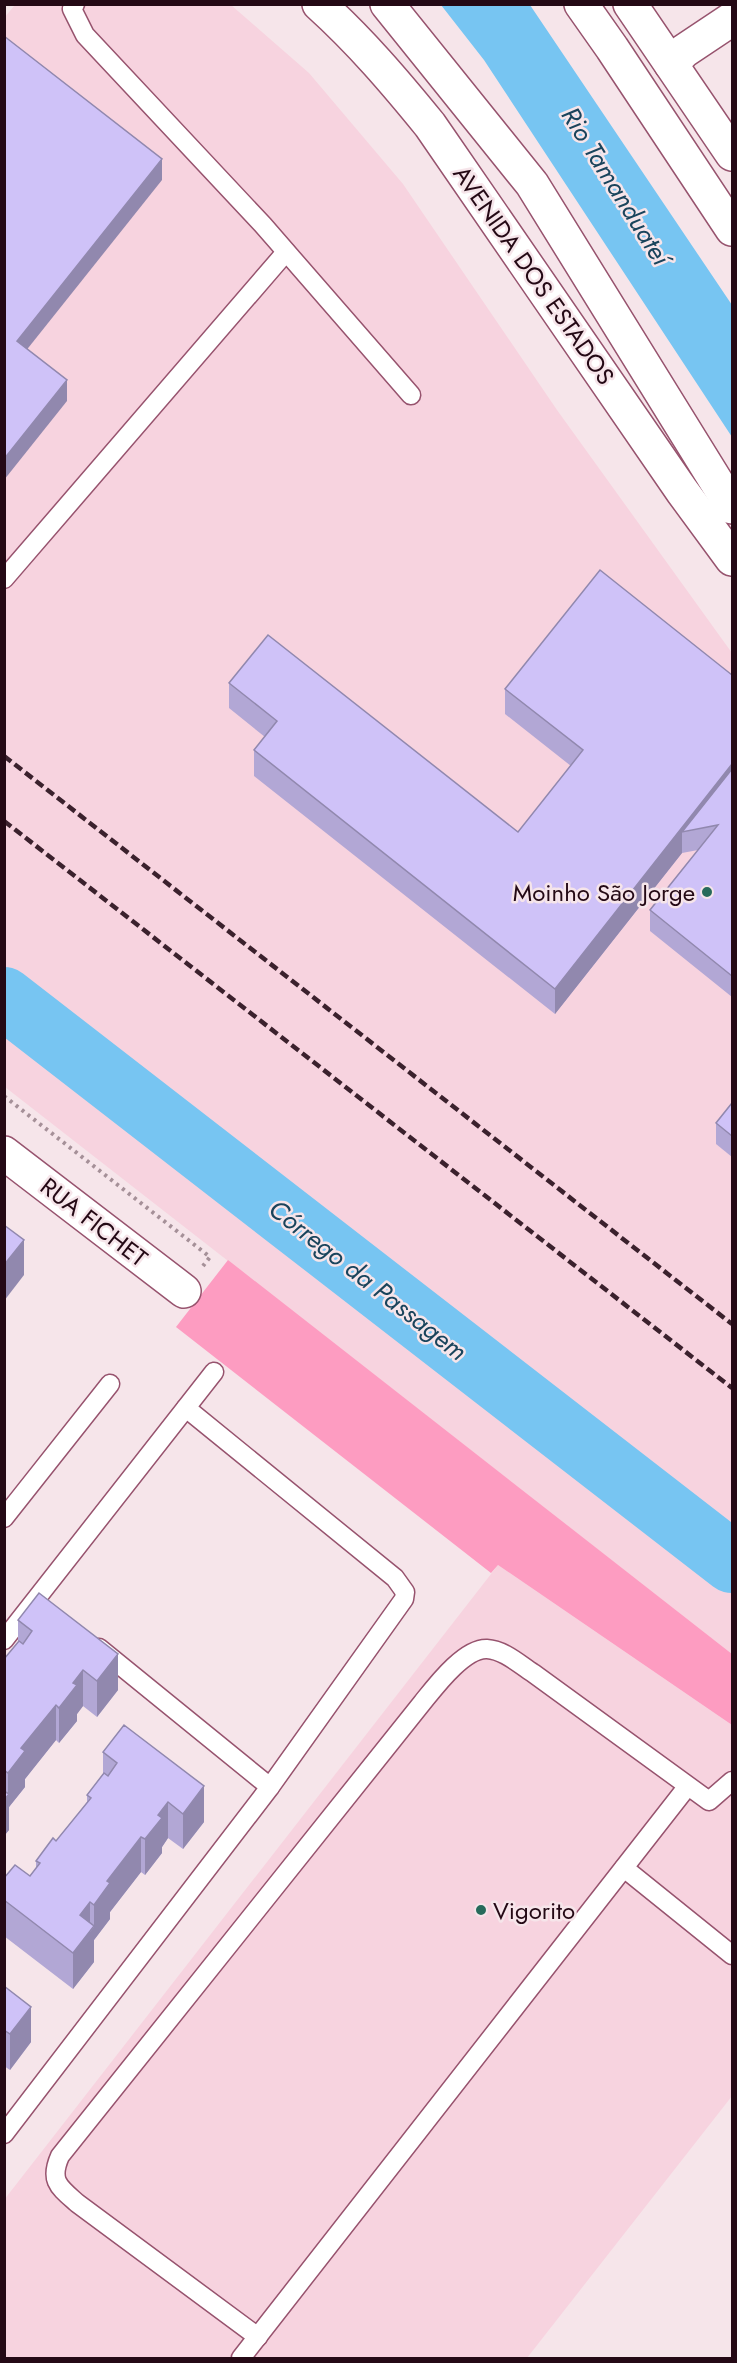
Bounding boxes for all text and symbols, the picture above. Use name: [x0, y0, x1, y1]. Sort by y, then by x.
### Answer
water label: Rio Tamanduateí: [552, 99, 682, 276]
street label: AVENIDA DOS ESTADOS: [445, 158, 623, 392]
place label: Moinho São Jorge: [513, 875, 695, 910]
marker: Moinho São Jorge: [700, 885, 714, 899]
street label: RUA FICHET: [33, 1169, 155, 1275]
water label: Córrego da Passagem: [261, 1190, 475, 1370]
place label: Vigorito: [493, 1893, 575, 1928]
marker: Vigorito: [474, 1903, 488, 1917]

